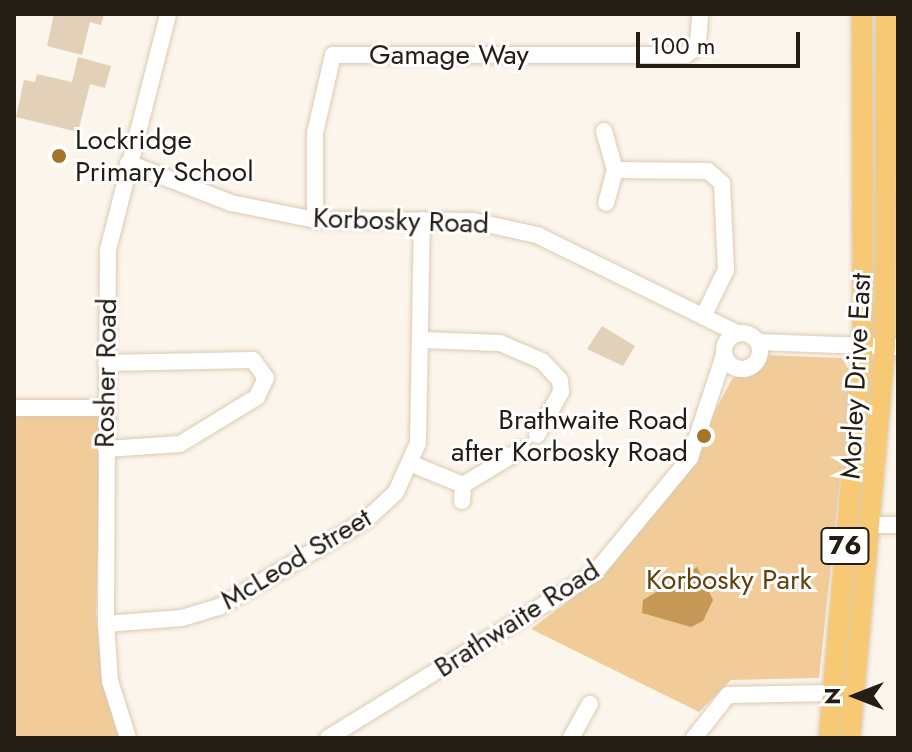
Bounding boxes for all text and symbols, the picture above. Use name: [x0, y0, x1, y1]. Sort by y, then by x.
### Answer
scale bar: [640, 16, 804, 66]
text: 100 m: [650, 28, 716, 63]
street label: Gamage Way: [369, 38, 529, 72]
place label: Lockridge Primary School: [75, 123, 254, 189]
marker: Lockridge Primary School: [50, 147, 68, 165]
street label: Korbosky Road: [312, 201, 490, 241]
street label: Morley Drive East: [834, 272, 878, 480]
street label: Rosher Road: [88, 298, 124, 448]
place label: Brathwaite Road after Korbosky Road: [451, 403, 688, 469]
marker: Brathwaite Road after Korbosky Road: [695, 427, 713, 445]
street label: McLeod Street: [215, 501, 377, 617]
road number: 76: [819, 524, 871, 568]
street label: Brathwaite Road: [428, 553, 606, 685]
park label: Korbosky Park: [646, 563, 812, 597]
north arrow: [816, 656, 896, 736]
text: N: [816, 687, 848, 705]

